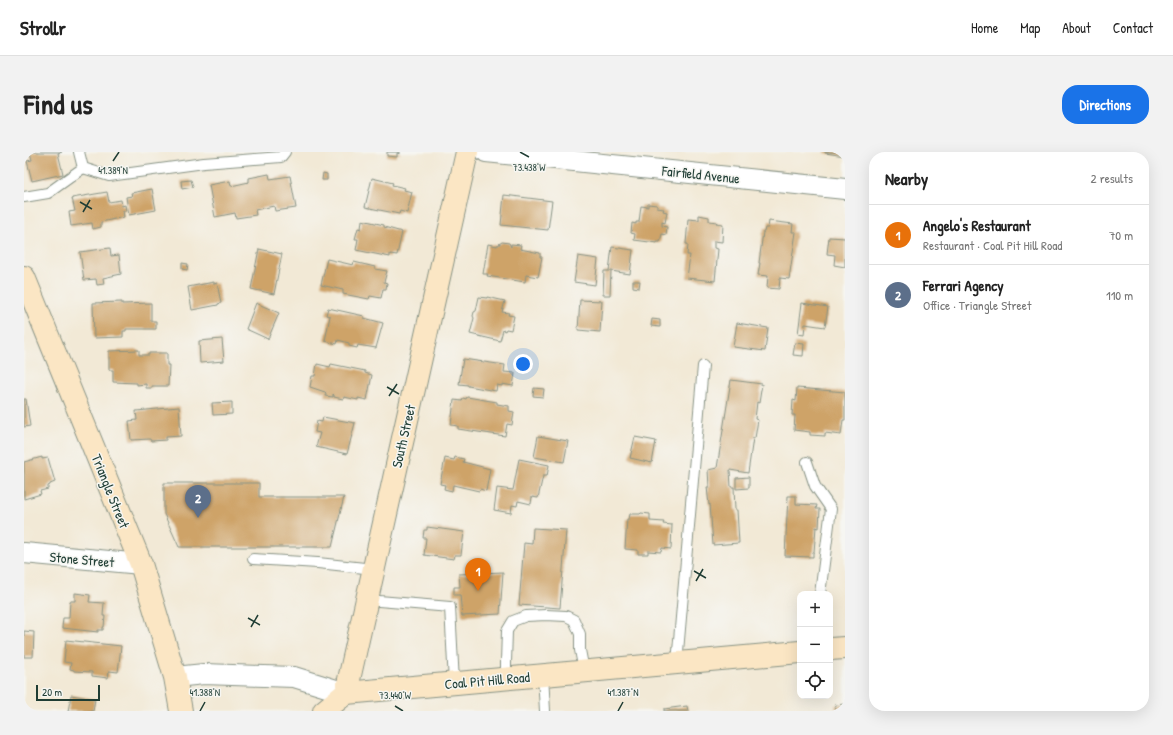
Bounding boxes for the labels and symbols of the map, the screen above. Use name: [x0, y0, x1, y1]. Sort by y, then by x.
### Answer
street label: Fairfield Avenue: [660, 160, 741, 188]
text: 73.438°W: [513, 161, 546, 174]
text: 41.389°N: [98, 164, 128, 177]
your location: [513, 354, 533, 374]
street label: South Street: [387, 402, 420, 469]
street label: Triangle Street: [87, 451, 135, 531]
pin: 2: [185, 485, 211, 518]
street label: Stone Street: [49, 547, 115, 571]
pin: 1: [465, 558, 491, 591]
street label: Coal Pit Hill Road: [444, 667, 531, 693]
scale bar: [36, 683, 100, 702]
text: 41.388°N: [190, 686, 220, 699]
text: 41.387°N: [608, 686, 638, 699]
text: 73.440°W: [379, 689, 412, 702]

